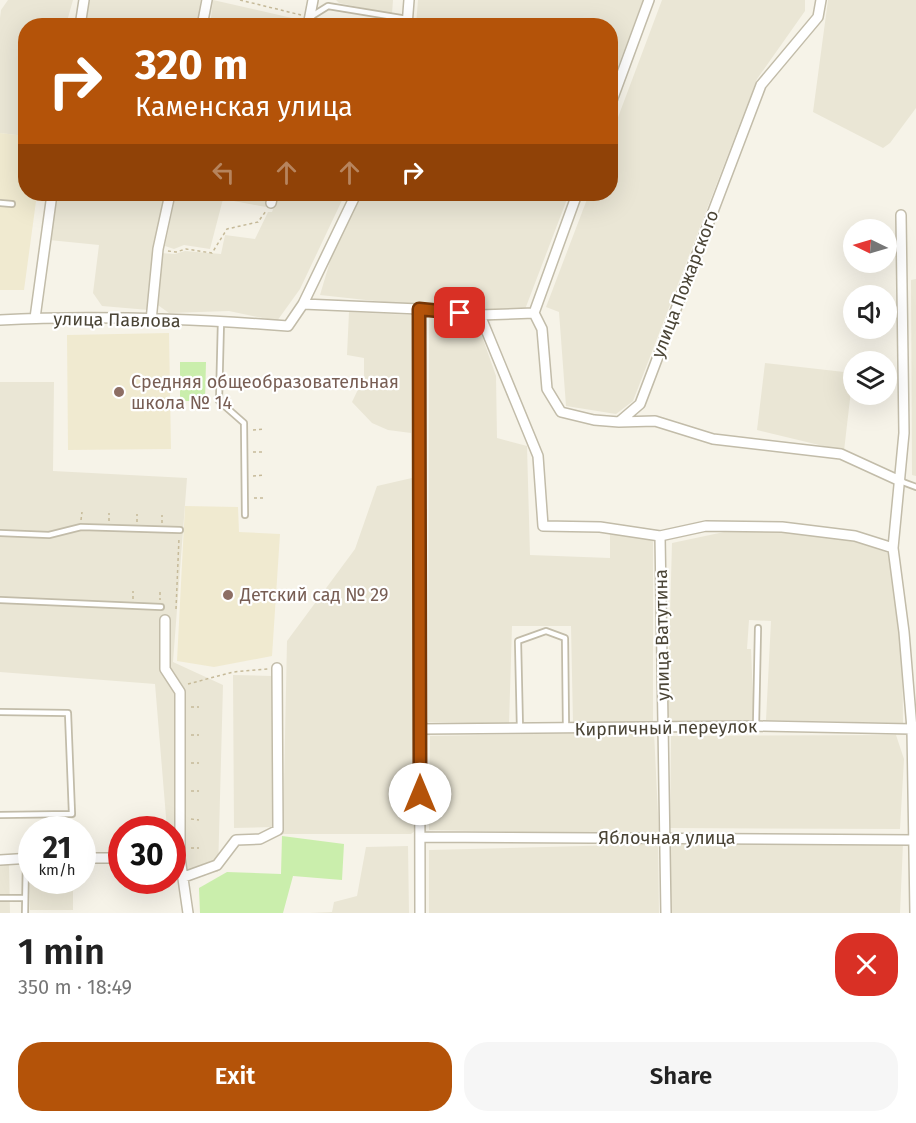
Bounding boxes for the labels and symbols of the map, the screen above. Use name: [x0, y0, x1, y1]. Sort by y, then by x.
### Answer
street label: улица Пожарского: [647, 207, 723, 361]
north arrow: [843, 219, 897, 273]
pin: [434, 287, 485, 338]
street label: улица Павлова: [53, 308, 181, 332]
place label: Средняя общеобразовательная школа № 14: [131, 371, 399, 414]
marker: Средняя общеобразовательная школа № 14: [112, 385, 126, 399]
street label: улица Ватутина: [650, 569, 674, 701]
place label: Детский сад № 29: [239, 584, 389, 606]
marker: Детский сад № 29: [221, 588, 235, 602]
street label: Кирпичный переулок: [574, 715, 758, 741]
position arrow: [388, 762, 452, 826]
speed limit sign: 30: [108, 816, 186, 894]
street label: Яблочная улица: [598, 827, 736, 849]

